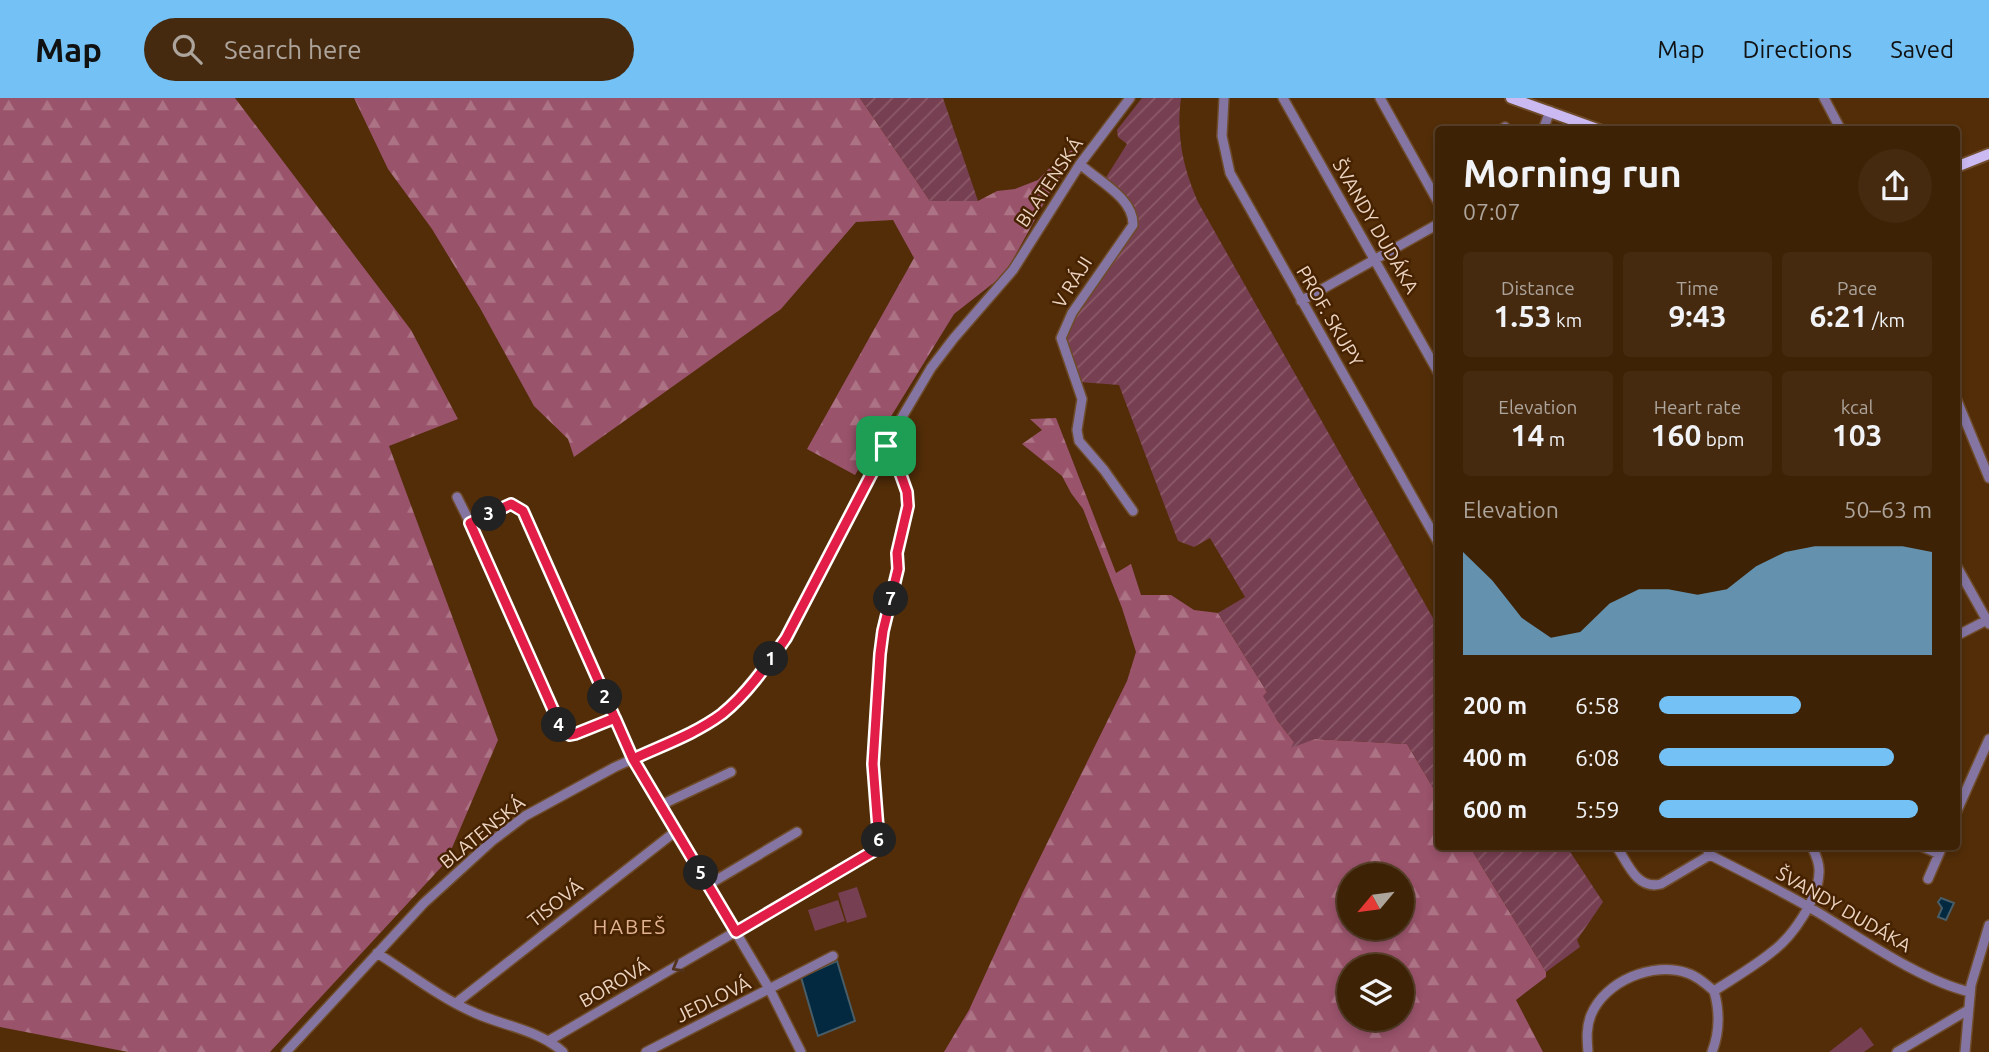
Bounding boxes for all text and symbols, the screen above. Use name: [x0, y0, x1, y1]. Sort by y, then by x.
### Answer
search box: [144, 18, 634, 81]
icon: search: [168, 30, 206, 68]
text: Map: [35, 31, 102, 68]
text: Search here: [224, 35, 362, 64]
text: Map: [1657, 36, 1704, 63]
text: Directions: [1742, 36, 1852, 63]
text: Saved: [1890, 36, 1954, 63]
street label: BLATENSKÁ: [1011, 133, 1087, 231]
button: share: [1858, 149, 1932, 223]
text: Morning run: [1463, 152, 1682, 194]
street label: ŠVANDY DUDÁKA: [1329, 155, 1424, 298]
text: 07:07: [1463, 199, 1521, 224]
street label: V RÁJI: [1048, 252, 1096, 312]
street label: PROF. SKUPY: [1292, 262, 1368, 370]
text: Distance: [1501, 277, 1575, 299]
text: Time: [1676, 277, 1719, 299]
text: Pace: [1837, 277, 1877, 299]
text: 1.53: [1494, 299, 1552, 333]
text: 9:43: [1668, 299, 1727, 333]
text: 6:21: [1809, 299, 1868, 333]
text: km: [1552, 309, 1582, 331]
text: /km: [1868, 309, 1905, 331]
text: Elevation: [1498, 396, 1577, 418]
text: Heart rate: [1654, 396, 1741, 418]
text: kcal: [1841, 396, 1874, 418]
pin: [856, 416, 916, 476]
text: 14: [1511, 418, 1544, 452]
text: 160: [1651, 418, 1701, 452]
text: 103: [1832, 418, 1883, 452]
icon: arrive: [867, 427, 905, 465]
text: m: [1544, 428, 1565, 450]
text: bpm: [1701, 428, 1744, 450]
pin: 3: [472, 496, 506, 532]
text: Elevation: [1463, 497, 1559, 522]
text: 50–63 m: [1844, 497, 1932, 522]
text: 3: [483, 502, 494, 524]
pin: 7: [874, 582, 908, 616]
text: 7: [885, 587, 896, 609]
pin: 1: [754, 642, 788, 676]
text: 1: [765, 647, 776, 669]
pin: 2: [588, 680, 622, 714]
text: 2: [599, 685, 610, 707]
text: 200 m: [1463, 693, 1527, 718]
text: 6:58: [1575, 693, 1620, 718]
pin: 4: [542, 708, 576, 742]
text: 4: [553, 713, 564, 735]
text: 400 m: [1463, 745, 1527, 770]
text: 6:08: [1575, 745, 1620, 770]
street label: BLATENSKÁ: [435, 791, 529, 873]
text: 600 m: [1463, 797, 1527, 822]
text: 5:59: [1575, 797, 1620, 822]
pin: 6: [862, 822, 896, 858]
text: 6: [873, 828, 884, 850]
pin: 5: [684, 856, 718, 890]
text: 5: [695, 861, 706, 883]
street label: ŠVANDY DUDÁKA: [1773, 862, 1916, 957]
north arrow: [1337, 863, 1414, 940]
map controls: [1337, 863, 1414, 1031]
street label: TISOVÁ: [523, 874, 587, 931]
district label: HABEŠ: [593, 914, 667, 938]
street label: BOROVÁ: [575, 954, 653, 1012]
button: layers: [1337, 954, 1414, 1031]
one-way arrow: [672, 959, 685, 972]
street label: JEDLOVÁ: [672, 971, 755, 1027]

